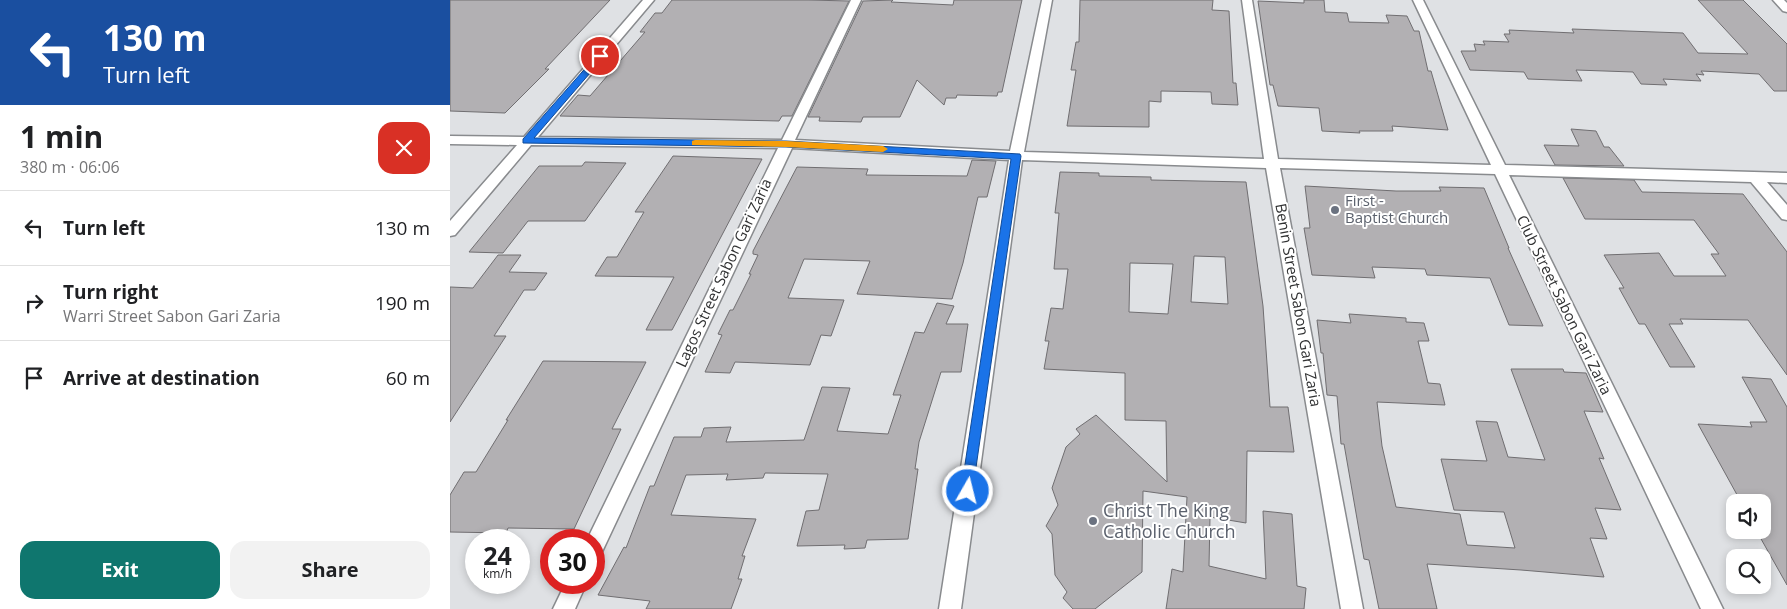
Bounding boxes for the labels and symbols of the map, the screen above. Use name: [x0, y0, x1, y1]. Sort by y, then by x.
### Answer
pin: [579, 35, 621, 77]
street label: Lagos Street Sabon Gari Zaria: [670, 175, 776, 370]
place label: First - Baptist Church: [1345, 190, 1448, 227]
street label: Benin Street Sabon Gari Zaria: [1271, 202, 1327, 408]
marker: First - Baptist Church: [1329, 204, 1341, 216]
street label: Club Street Sabon Gari Zaria: [1513, 211, 1617, 398]
position arrow: [941, 464, 993, 516]
place label: Christ The King Catholic Church: [1103, 498, 1235, 543]
marker: Christ The King Catholic Church: [1087, 515, 1099, 527]
speed limit sign: 30: [540, 529, 605, 594]

